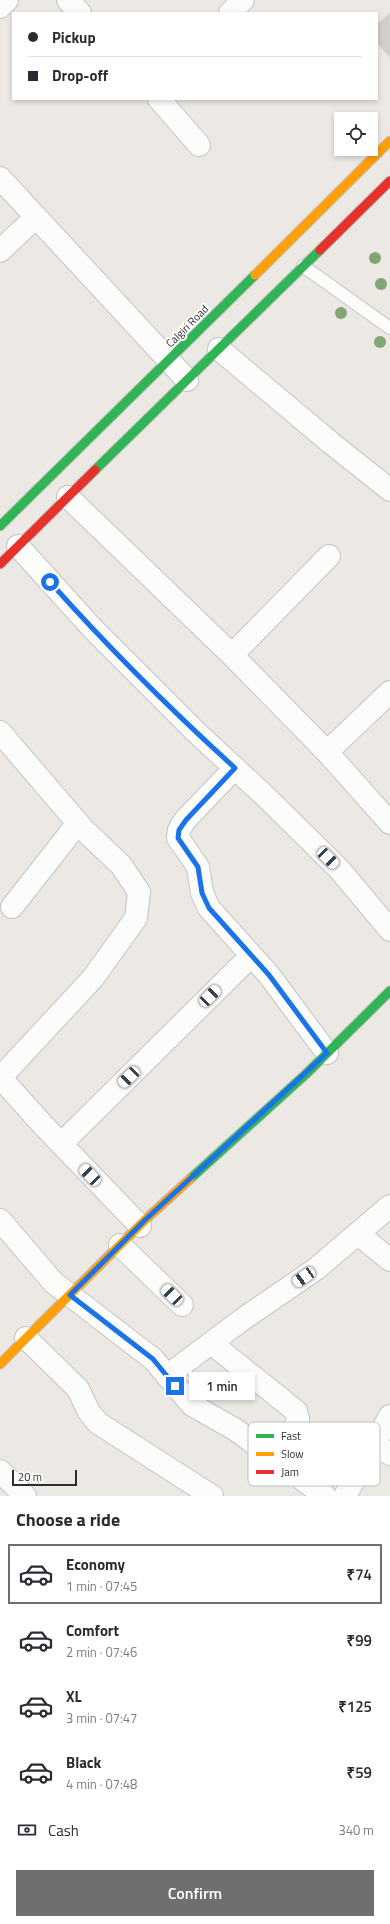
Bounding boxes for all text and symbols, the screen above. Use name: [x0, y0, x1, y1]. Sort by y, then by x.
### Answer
text: Pickup: [52, 26, 96, 49]
text: Drop-off: [52, 64, 108, 87]
map controls: [334, 112, 378, 156]
button: locate: [334, 112, 378, 156]
street label: Calgiri Road: [162, 301, 212, 351]
route start: [41, 573, 59, 591]
car: [315, 845, 341, 871]
car: [197, 983, 223, 1009]
car: [116, 1064, 142, 1090]
car: [77, 1162, 103, 1188]
car: [291, 1265, 317, 1289]
car: [159, 1282, 185, 1308]
callout: 1 min: [189, 1372, 255, 1400]
text: 1 min: [206, 1376, 238, 1396]
route end: [166, 1377, 184, 1395]
legend: [248, 1422, 380, 1486]
text: Fast: [281, 1428, 301, 1444]
text: Slow: [281, 1446, 304, 1462]
text: Jam: [281, 1464, 299, 1480]
scale bar: [12, 1468, 77, 1487]
text: 20 m: [18, 1469, 42, 1485]
text: Choose a ride: [16, 1506, 120, 1533]
text: Economy: [66, 1553, 125, 1576]
icon: car: [18, 1556, 54, 1592]
text: ₹74: [347, 1563, 372, 1586]
text: 1 min · 07:45: [66, 1576, 137, 1596]
text: Comfort: [66, 1619, 119, 1642]
icon: car: [18, 1622, 54, 1658]
text: ₹99: [347, 1629, 372, 1652]
text: 2 min · 07:46: [66, 1642, 137, 1662]
text: XL: [66, 1685, 82, 1708]
icon: car: [18, 1688, 54, 1724]
text: ₹125: [338, 1695, 372, 1718]
text: 3 min · 07:47: [66, 1708, 137, 1728]
text: Black: [66, 1751, 101, 1774]
icon: car: [18, 1754, 54, 1790]
text: ₹59: [347, 1761, 372, 1784]
text: 4 min · 07:48: [66, 1774, 137, 1794]
icon: cash: [16, 1819, 38, 1841]
text: Cash: [48, 1819, 79, 1842]
text: 340 m: [338, 1820, 374, 1840]
button: Confirm: [16, 1870, 374, 1916]

